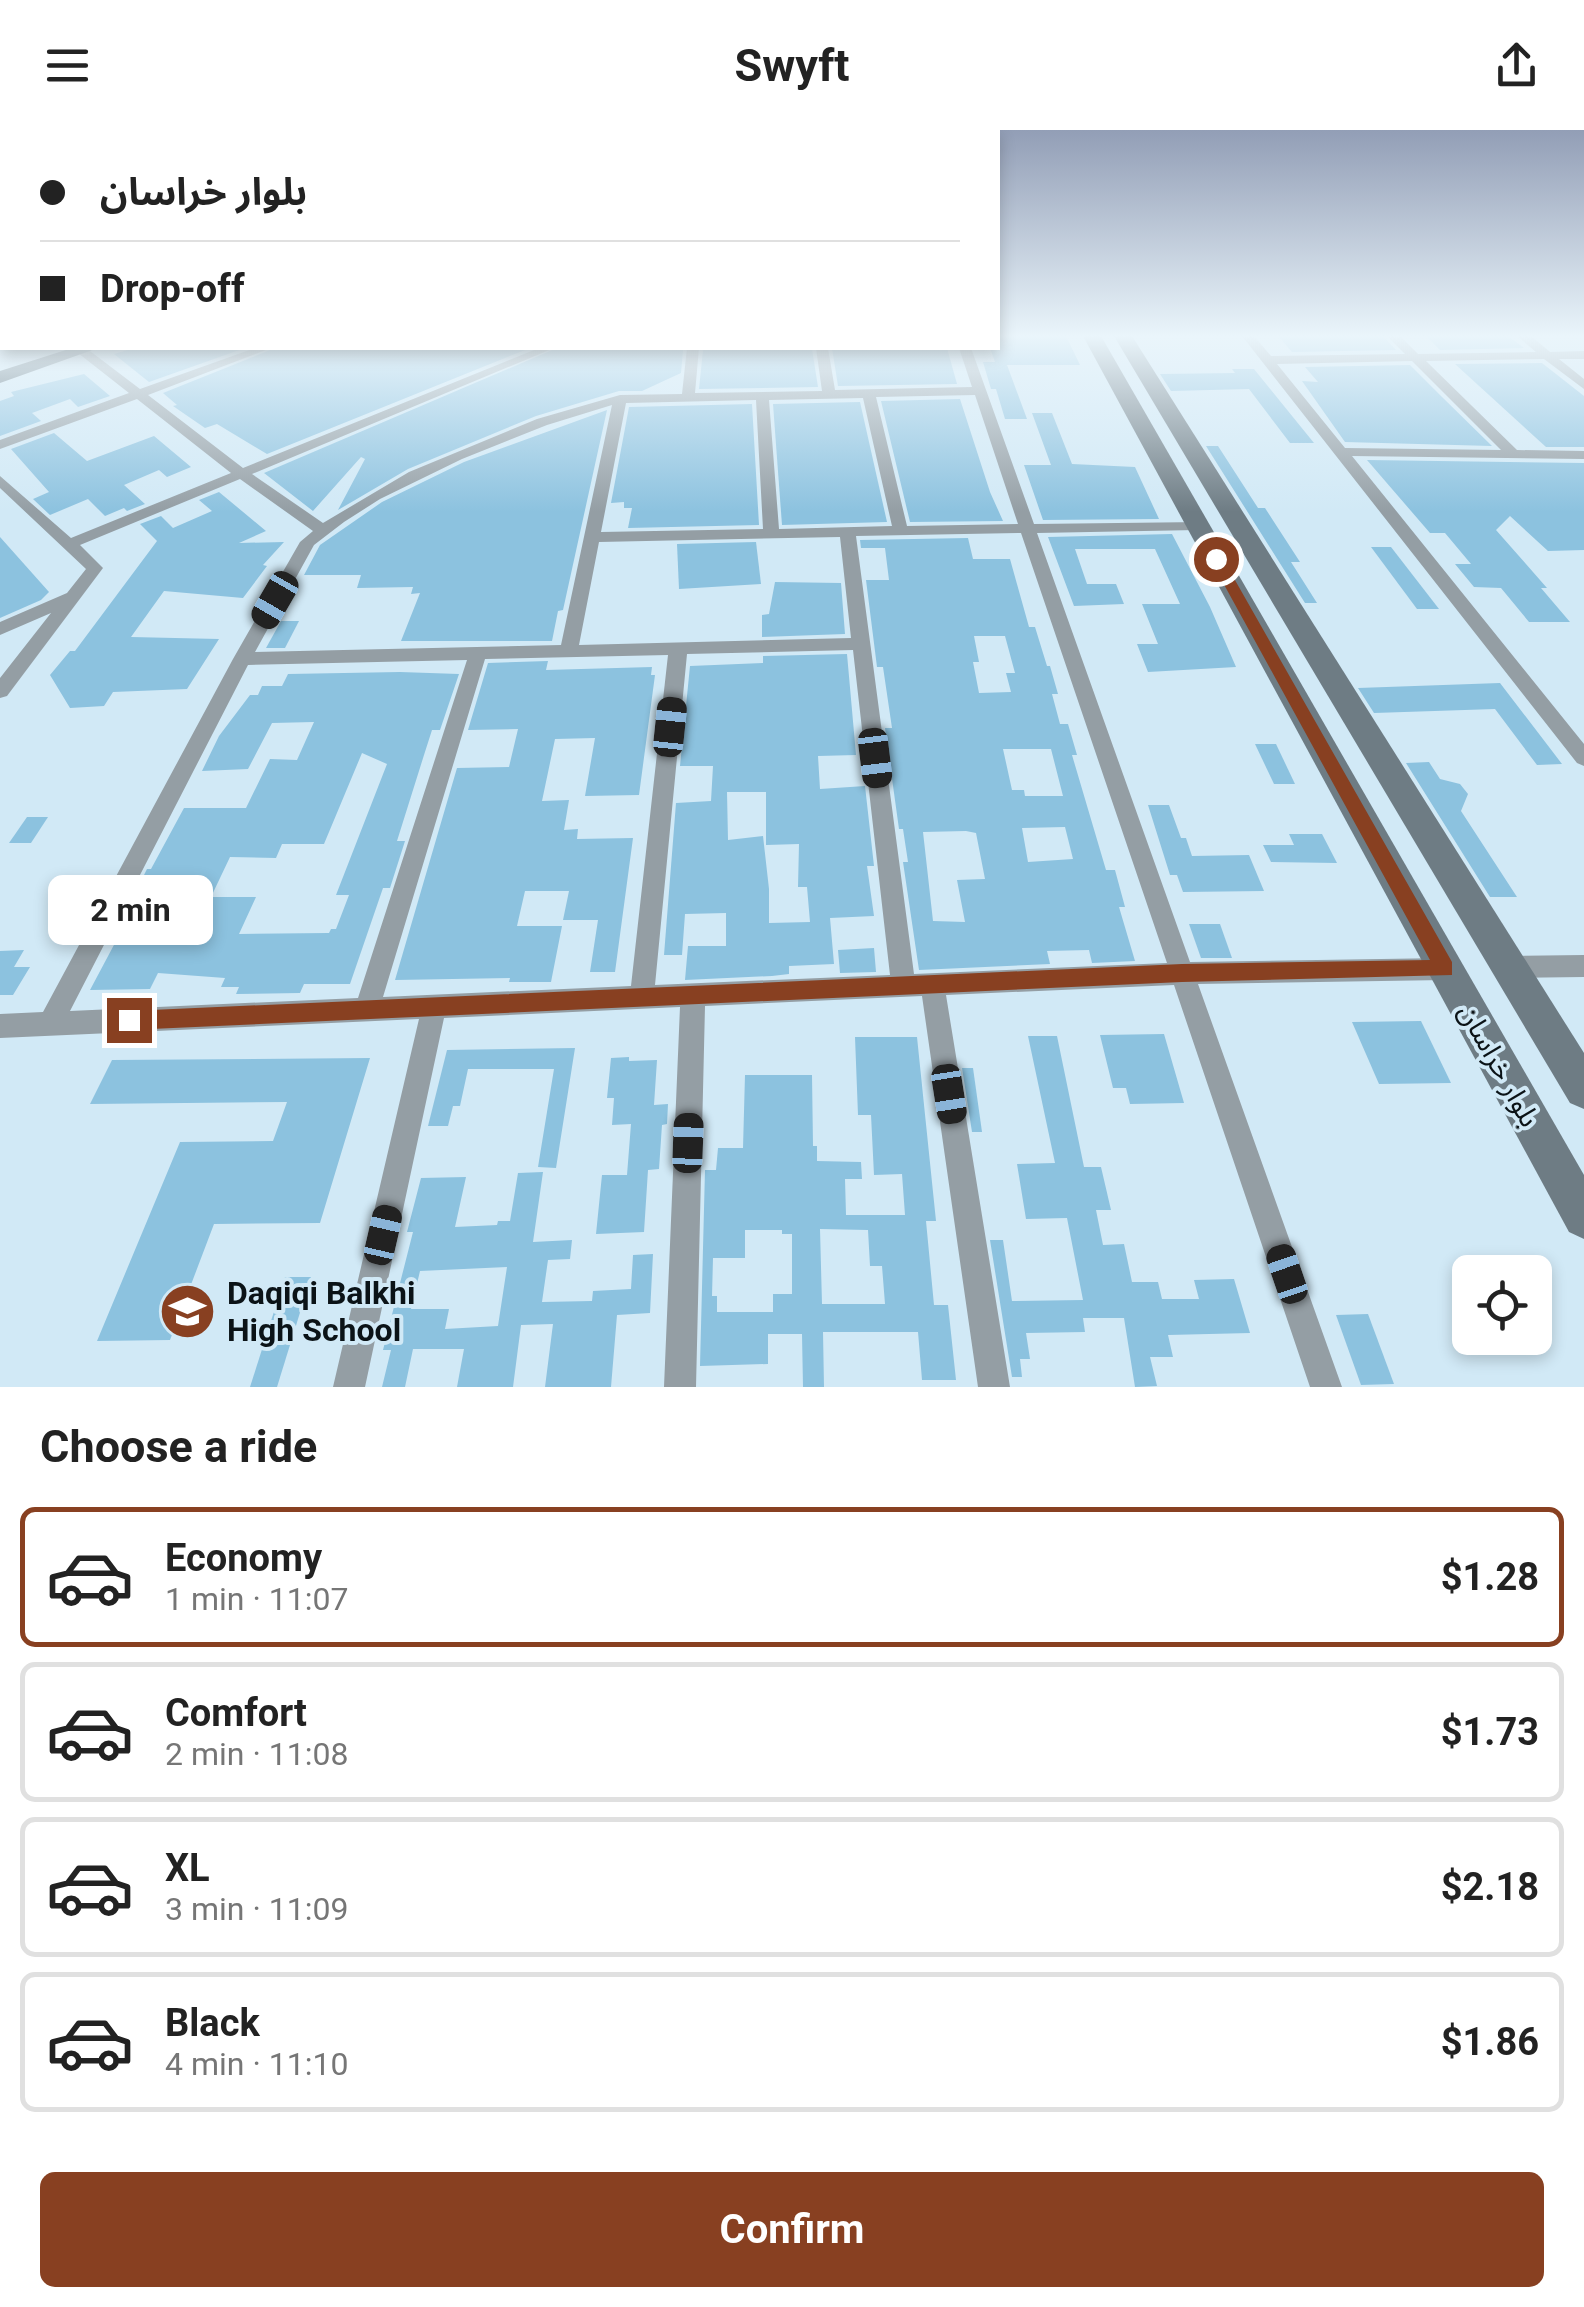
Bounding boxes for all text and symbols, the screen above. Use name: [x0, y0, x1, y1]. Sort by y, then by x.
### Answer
icon: menu: [40, 38, 95, 93]
icon: share: [1489, 38, 1544, 93]
text: Swyft: [734, 39, 850, 92]
text: بلوار خراسان: [100, 170, 307, 214]
text: Drop-off: [100, 267, 245, 311]
route start: [1194, 537, 1239, 582]
car: [247, 567, 303, 633]
car: [652, 696, 688, 758]
car: [856, 726, 894, 790]
callout: 2 min: [46, 875, 212, 945]
text: 2 min: [90, 891, 171, 929]
route end: [107, 998, 152, 1043]
street label: بلوار خراسان: [1452, 998, 1546, 1132]
car: [929, 1062, 969, 1126]
car: [672, 1112, 704, 1174]
car: [362, 1202, 404, 1268]
car: [1263, 1241, 1311, 1307]
map controls: [1452, 1255, 1552, 1355]
button: locate: [1452, 1255, 1552, 1355]
place label: Daqiqi Balkhi High School: [227, 1274, 415, 1349]
school or university icon: Daqiqi Balkhi High School: [158, 1281, 218, 1341]
text: Choose a ride: [40, 1420, 317, 1473]
icon: car: [45, 1532, 135, 1622]
text: Economy: [165, 1536, 322, 1580]
text: $1.28: [1441, 1555, 1539, 1599]
text: 1 min · 11:07: [165, 1580, 348, 1618]
icon: car: [45, 1687, 135, 1777]
text: Comfort: [165, 1691, 307, 1735]
text: $1.73: [1441, 1710, 1539, 1754]
text: 2 min · 11:08: [165, 1735, 348, 1773]
icon: car: [45, 1842, 135, 1932]
text: XL: [165, 1846, 210, 1890]
text: $2.18: [1441, 1865, 1539, 1909]
text: 3 min · 11:09: [165, 1890, 348, 1928]
icon: car: [45, 1997, 135, 2087]
text: Black: [165, 2001, 260, 2045]
text: $1.86: [1441, 2020, 1539, 2064]
text: 4 min · 11:10: [165, 2045, 348, 2083]
button: Confirm: [40, 2172, 1544, 2287]

